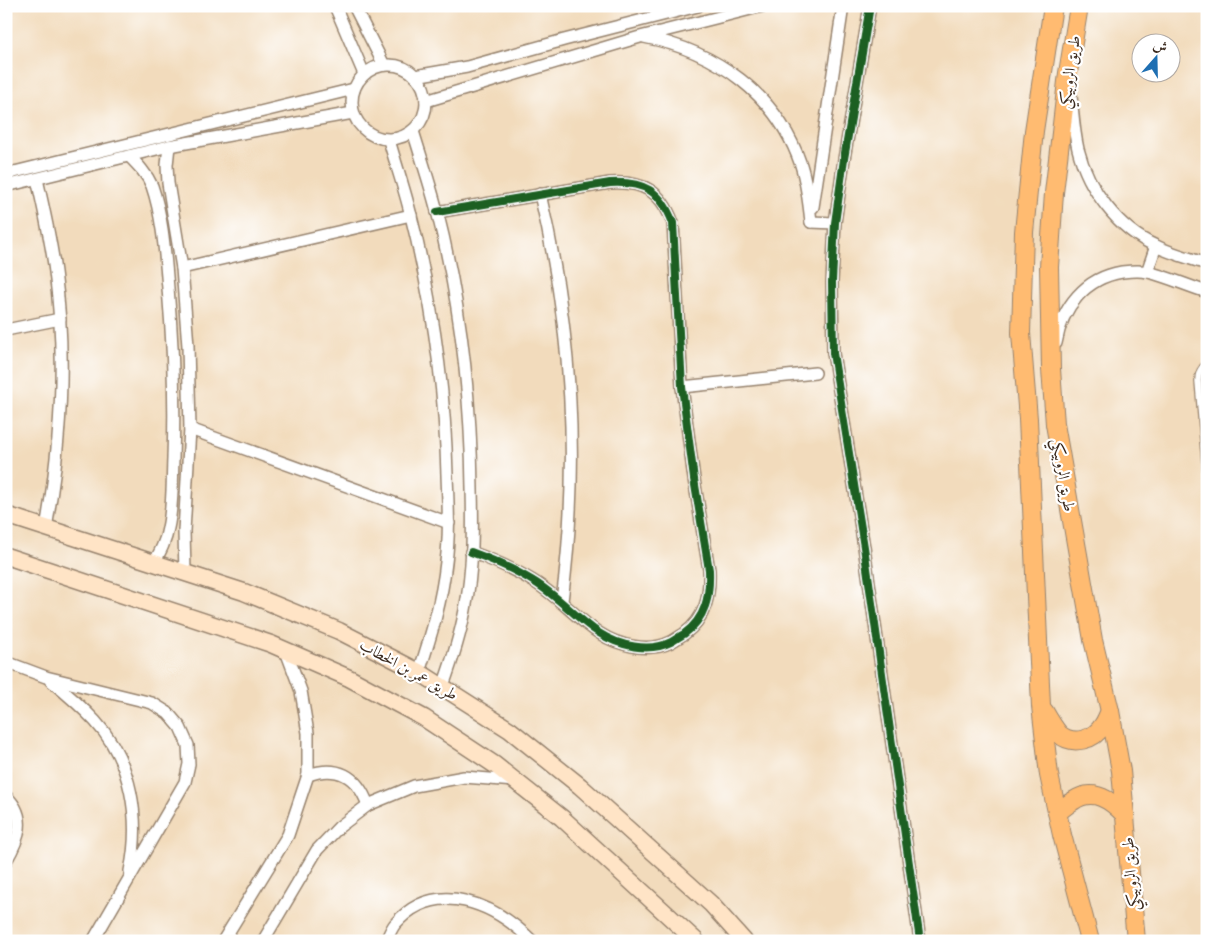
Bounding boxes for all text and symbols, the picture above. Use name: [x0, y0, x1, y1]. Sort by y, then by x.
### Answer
north arrow: [1130, 32, 1180, 82]
street label: طريق الروبيكي: [1055, 34, 1090, 111]
text: ش: [1151, 36, 1170, 57]
street label: طريق الروبيكي: [1042, 437, 1079, 514]
street label: طريق عمر بن الخطاب: [356, 635, 461, 705]
street label: طريق الروبيكي: [1118, 836, 1149, 912]

